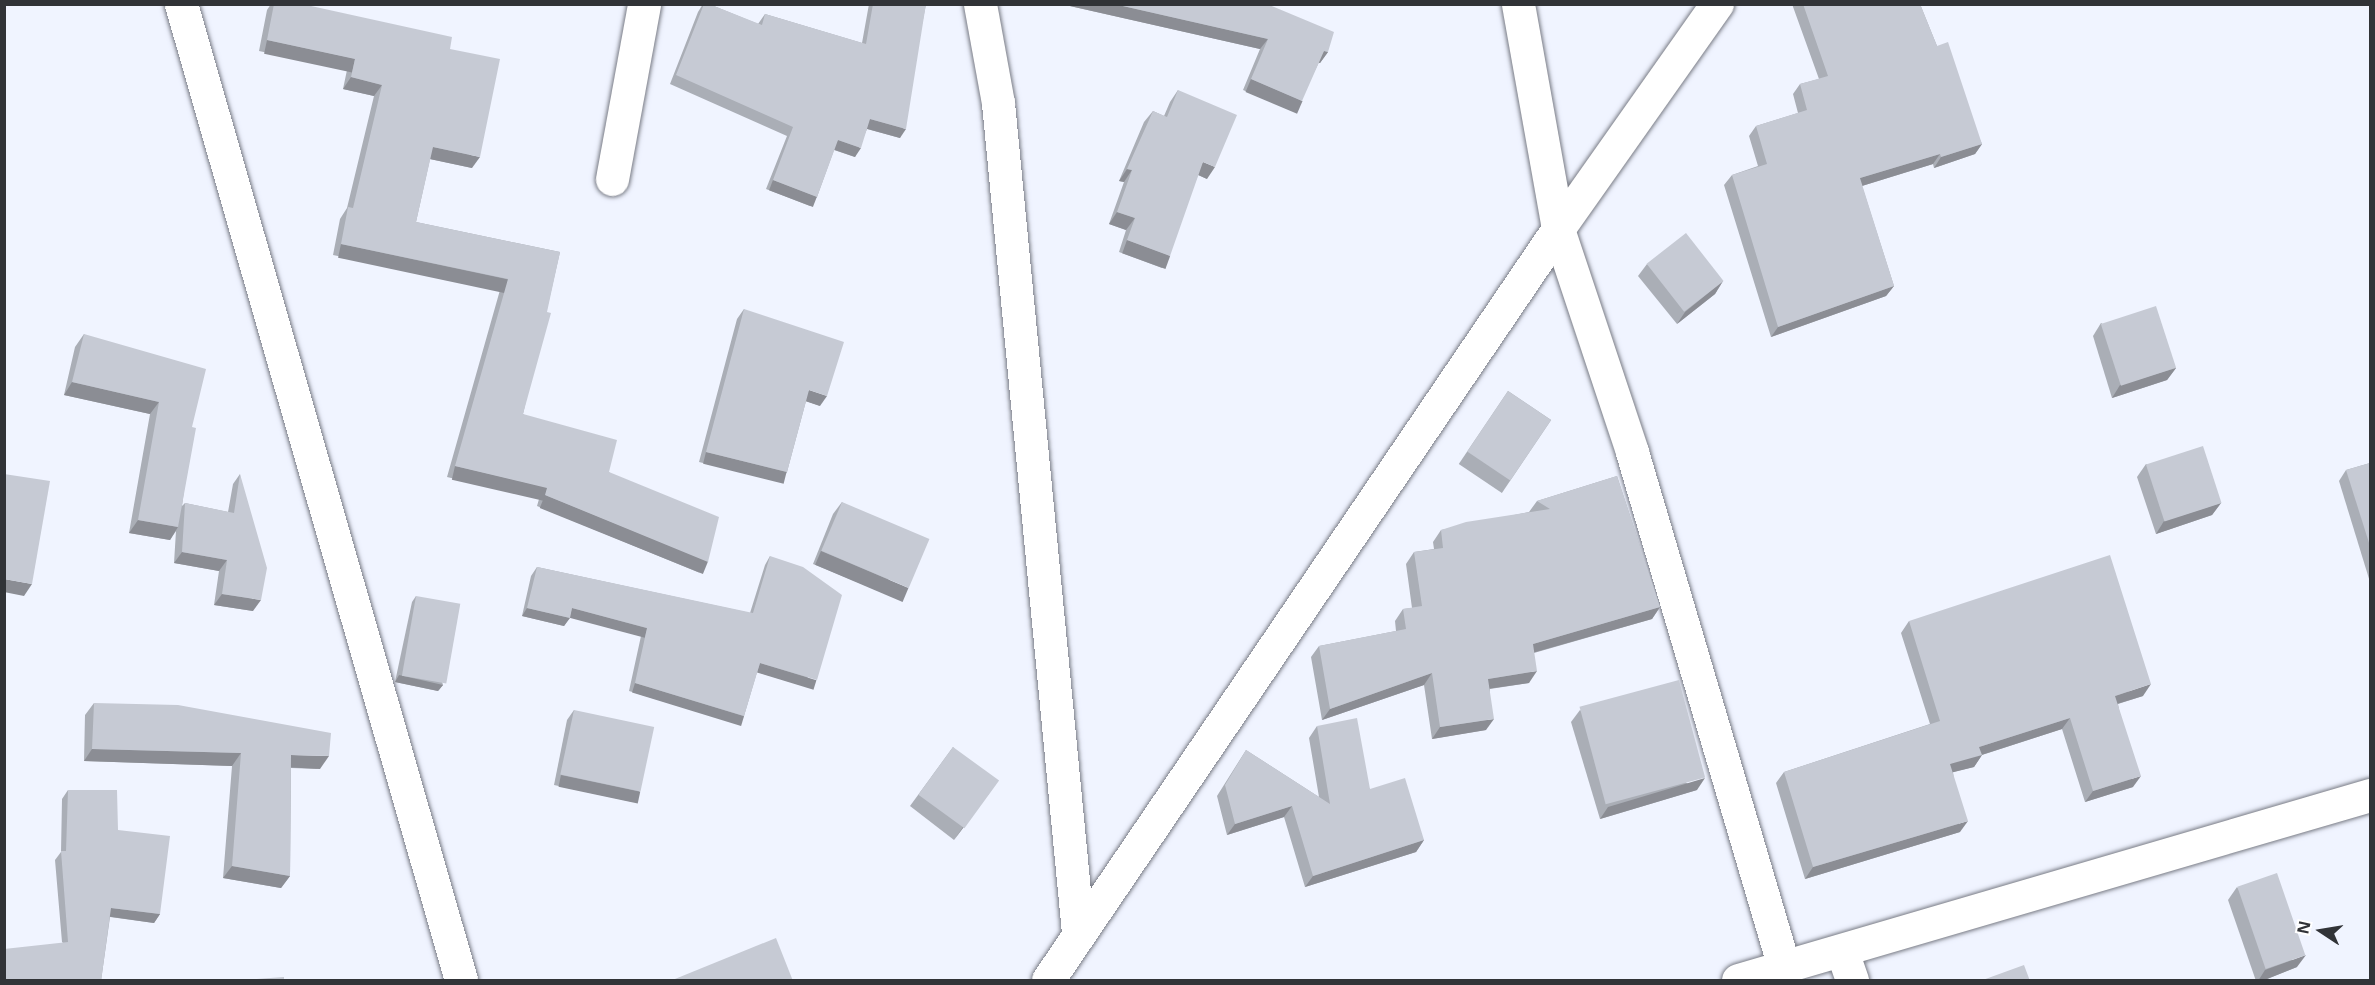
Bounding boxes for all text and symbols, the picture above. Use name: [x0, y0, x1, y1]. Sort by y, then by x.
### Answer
north arrow: [2291, 901, 2351, 961]
text: N: [2291, 919, 2316, 936]

